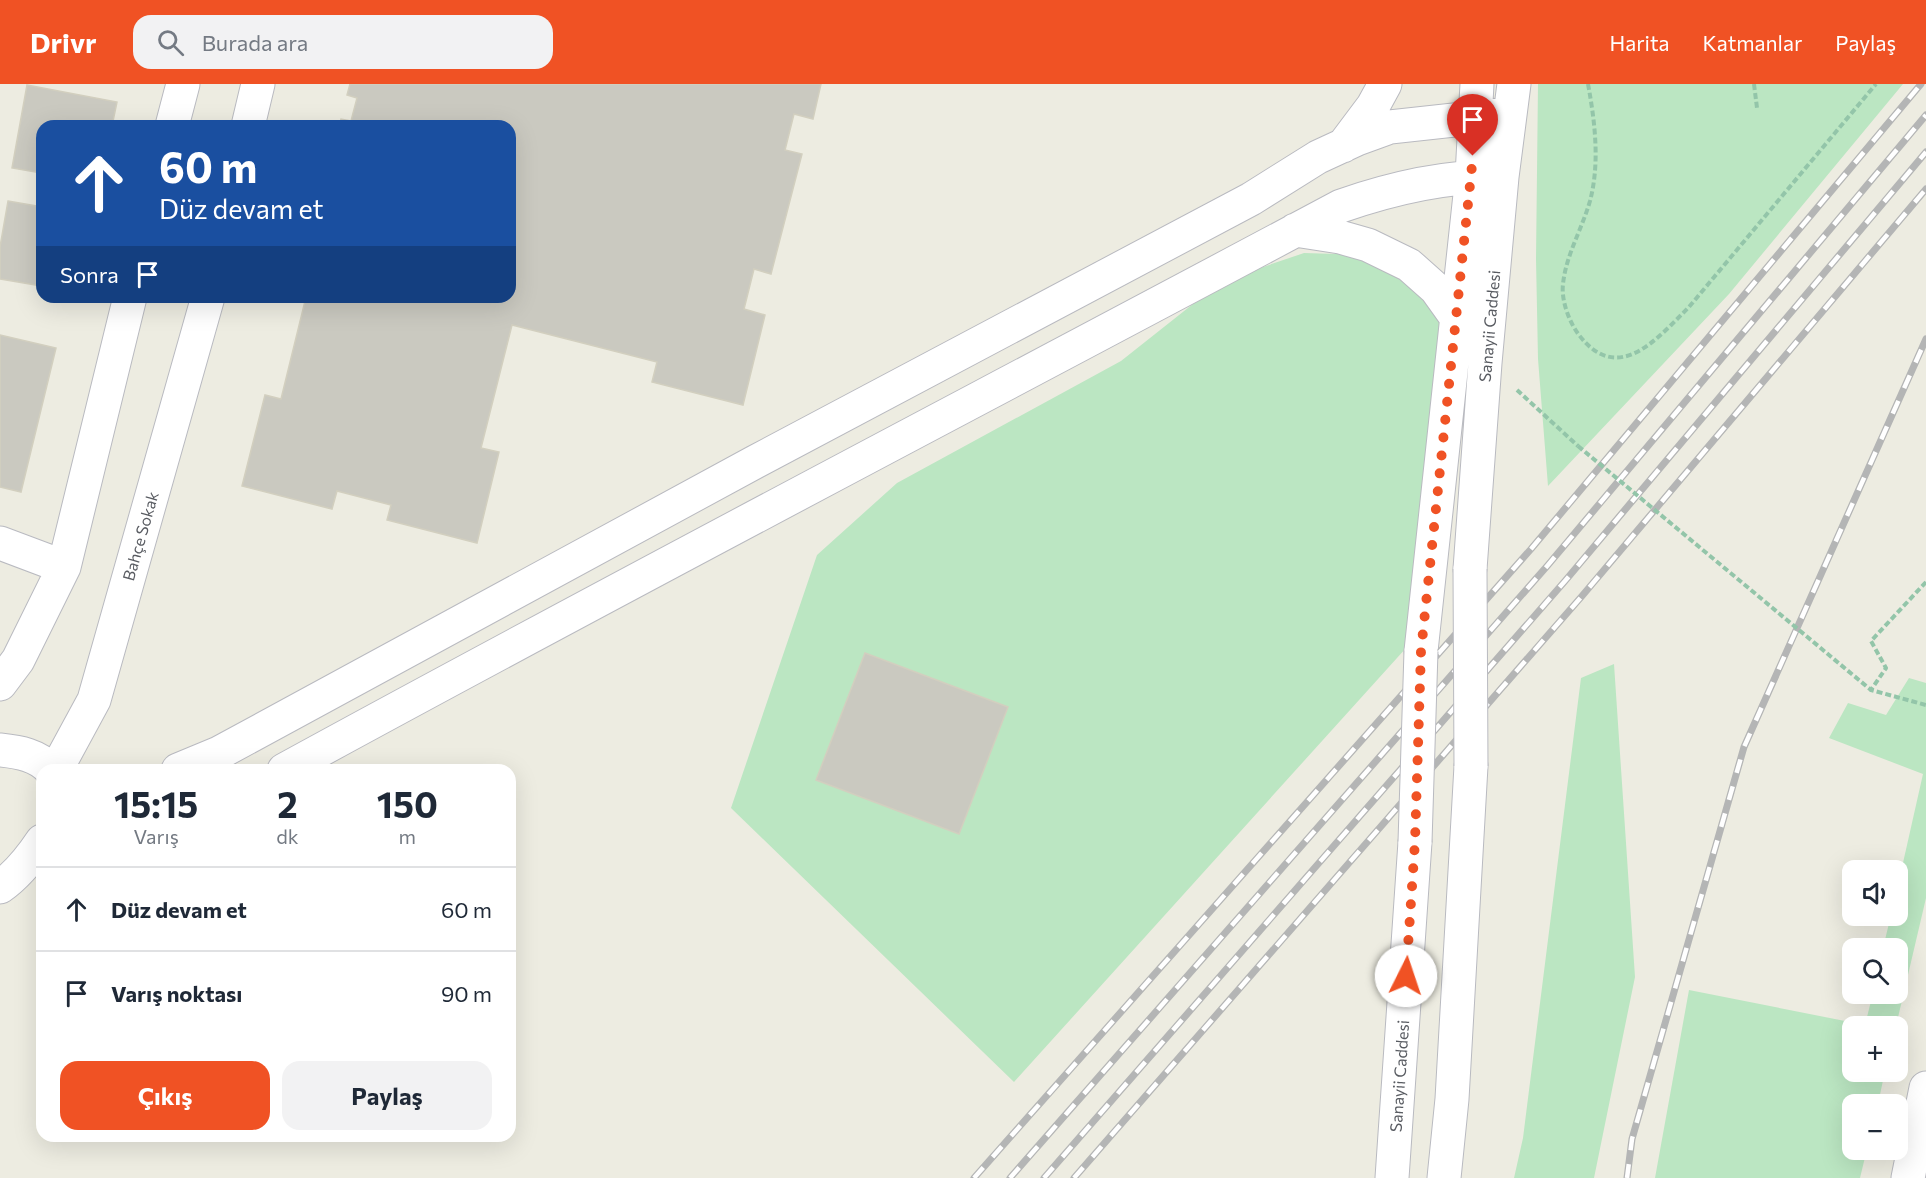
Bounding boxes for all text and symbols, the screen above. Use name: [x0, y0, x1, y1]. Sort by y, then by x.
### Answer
search box: [133, 15, 553, 69]
text: Drivr: [30, 25, 97, 59]
icon: search: [154, 26, 187, 59]
text: Burada ara: [202, 29, 308, 56]
text: Harita: [1609, 30, 1670, 55]
text: Katmanlar: [1703, 30, 1802, 55]
text: Paylaş: [1835, 30, 1896, 55]
pin: [1447, 94, 1498, 156]
icon: arrive: [1456, 103, 1489, 136]
text: 60 m: [159, 140, 258, 192]
icon: ahead: [60, 144, 138, 222]
text: Düz devam et: [159, 192, 324, 225]
icon: arrive: [131, 258, 164, 291]
text: Sonra: [60, 261, 119, 288]
street label: Sanayii Caddesi: [1475, 269, 1503, 383]
street label: Bahçe Sokak: [118, 489, 162, 583]
text: 15:15: [114, 781, 198, 825]
text: 2: [277, 781, 298, 825]
text: 150: [377, 781, 438, 825]
text: Varış: [133, 824, 179, 848]
text: dk: [276, 824, 299, 848]
text: m: [399, 824, 416, 848]
map controls: [1842, 860, 1908, 1160]
button: sound: [1842, 860, 1908, 926]
icon: ahead: [60, 893, 93, 926]
text: Düz devam et: [111, 896, 247, 923]
text: 60 m: [441, 896, 492, 923]
button: search: [1842, 938, 1908, 1004]
position arrow: [1374, 944, 1438, 1008]
icon: arrive: [60, 977, 93, 1010]
text: Varış noktası: [111, 980, 242, 1007]
text: 90 m: [441, 980, 492, 1007]
button: +: [1842, 1016, 1908, 1082]
street label: Sanayii Caddesi: [1386, 1019, 1412, 1133]
button: Çıkış: [60, 1061, 270, 1130]
button: Paylaş: [282, 1061, 492, 1130]
button: −: [1842, 1094, 1908, 1160]

